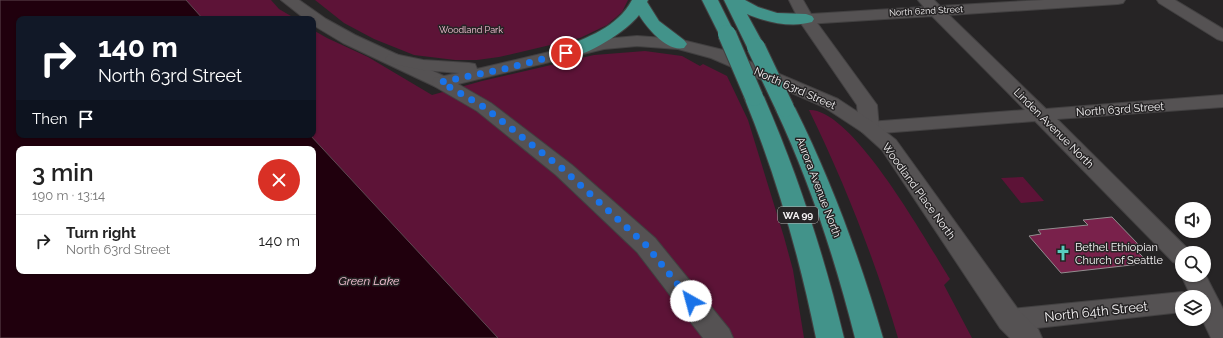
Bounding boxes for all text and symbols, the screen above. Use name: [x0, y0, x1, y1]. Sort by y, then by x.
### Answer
street label: North 62nd Street: [889, 4, 963, 18]
park label: Woodland Park: [439, 25, 503, 35]
text: 140 m: [98, 31, 178, 64]
icon: right: [32, 32, 84, 84]
pin: [549, 36, 583, 70]
icon: arrive: [555, 42, 577, 64]
text: North 63rd Street: [98, 65, 242, 86]
street label: North 63rd Street: [752, 65, 838, 112]
street label: Linden Avenue North: [1011, 86, 1096, 171]
street label: North 63rd Street: [1076, 100, 1165, 119]
icon: arrive: [75, 108, 97, 130]
text: Then: [32, 110, 67, 128]
street label: Aurora Avenue North: [793, 135, 844, 239]
street label: Woodland Place North: [879, 141, 958, 242]
text: 3 min: [32, 158, 94, 187]
button: close: [258, 159, 300, 201]
text: 190 m · 13:14: [32, 188, 105, 203]
map controls: [1175, 202, 1211, 326]
button: sound: [1175, 202, 1211, 238]
road number: WA 99: [778, 207, 818, 223]
text: Turn right: [66, 224, 136, 242]
icon: right: [32, 230, 54, 252]
text: 140 m: [259, 232, 300, 250]
place label: Bethel Ethiopian Church of Seattle: [1075, 241, 1164, 267]
text: North 63rd Street: [66, 242, 170, 257]
church icon: Bethel Ethiopian Church of Seattle: [1054, 244, 1072, 262]
button: search: [1175, 246, 1211, 282]
water label: Green Lake: [338, 274, 400, 288]
position arrow: [670, 280, 712, 322]
button: layers: [1175, 290, 1211, 326]
street label: North 64th Street: [1044, 299, 1149, 324]

